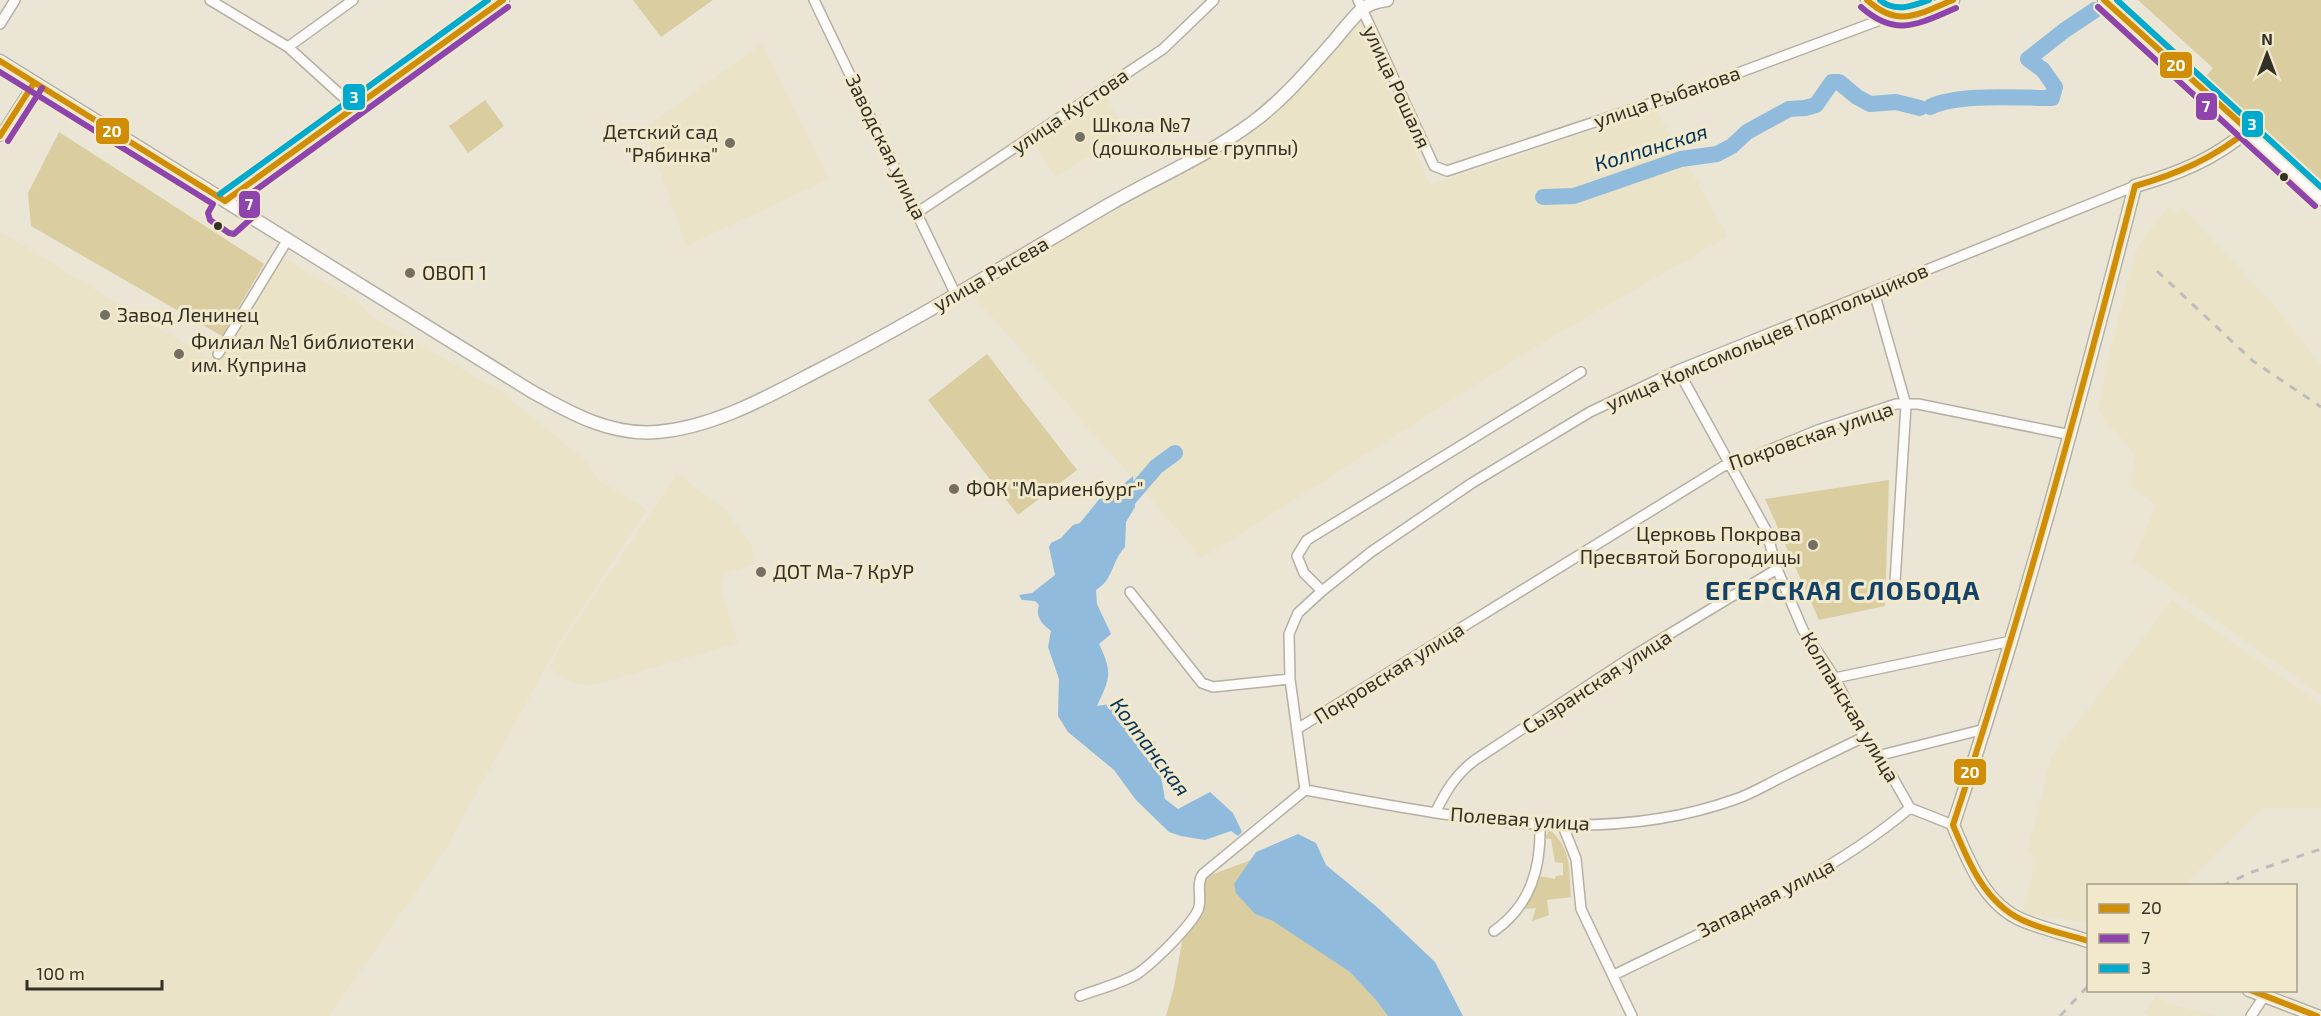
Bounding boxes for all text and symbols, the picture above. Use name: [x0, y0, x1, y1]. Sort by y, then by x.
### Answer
street label: улица Рошаля: [1358, 21, 1437, 152]
north arrow: [2237, 24, 2297, 84]
text: N: [2261, 29, 2273, 48]
line badge: 20: [2159, 51, 2193, 79]
text: 20: [2166, 55, 2186, 74]
street label: улица Рыбакова: [1590, 60, 1743, 133]
street label: улица Кустова: [1007, 62, 1133, 159]
street label: Заводская улица: [840, 70, 932, 224]
line badge: 3: [342, 83, 366, 111]
text: 3: [349, 87, 359, 106]
line badge: 7: [2195, 92, 2218, 121]
text: 7: [2202, 96, 2211, 115]
line badge: 3: [2241, 110, 2264, 138]
place label: Школа №7 (дошкольные группы): [1092, 112, 1298, 160]
text: 3: [2247, 114, 2257, 133]
line badge: 20: [95, 117, 130, 145]
water label: Колпанская: [1591, 118, 1710, 176]
place label: Детский сад "Рябинка": [603, 119, 718, 166]
text: 20: [102, 121, 122, 140]
marker: Школа №7 (дошкольные группы): [1073, 130, 1087, 144]
marker: Детский сад "Рябинка": [723, 136, 737, 150]
unlabelled marker: [2278, 171, 2290, 183]
line badge: 7: [238, 190, 261, 219]
text: 7: [245, 194, 254, 213]
unlabelled marker: [212, 220, 224, 232]
street label: улица Рысева: [929, 230, 1053, 317]
street label: улица Комсомольцев Подпольщиков: [1602, 257, 1932, 416]
place label: ОВОП 1: [422, 260, 487, 284]
marker: ОВОП 1: [403, 266, 417, 280]
place label: Завод Ленинец: [117, 302, 259, 326]
marker: Завод Ленинец: [98, 308, 112, 322]
place label: Филиал №1 библиотеки им. Куприна: [191, 329, 415, 377]
marker: Филиал №1 библиотеки им. Куприна: [172, 347, 186, 361]
street label: Покровская улица: [1725, 396, 1896, 475]
place label: ФОК "Мариенбург": [966, 476, 1143, 501]
marker: ФОК "Мариенбург": [947, 482, 961, 496]
place label: Церковь Покрова Пресвятой Богородицы: [1580, 521, 1801, 568]
marker: Церковь Покрова Пресвятой Богородицы: [1806, 538, 1820, 552]
place label: ДОТ Ма-7 КрУР: [773, 559, 914, 583]
marker: ДОТ Ма-7 КрУР: [754, 565, 768, 579]
district label: ЕГЕРСКАЯ СЛОБОДА: [1705, 574, 1981, 605]
street label: Покровская улица: [1309, 616, 1468, 729]
street label: Сызранская улица: [1517, 624, 1676, 739]
street label: Колпанская улица: [1796, 627, 1905, 787]
water label: Колпанская: [1106, 692, 1196, 800]
line badge: 20: [1953, 758, 1987, 786]
text: 20: [1960, 762, 1980, 781]
street label: Полевая улица: [1449, 801, 1591, 836]
street label: Западная улица: [1693, 852, 1838, 943]
legend: [2087, 884, 2297, 992]
text: 20: [2141, 896, 2162, 918]
text: 7: [2141, 926, 2150, 948]
scale bar: [27, 953, 162, 991]
text: 3: [2141, 956, 2151, 978]
text: 100 m: [36, 962, 85, 984]

